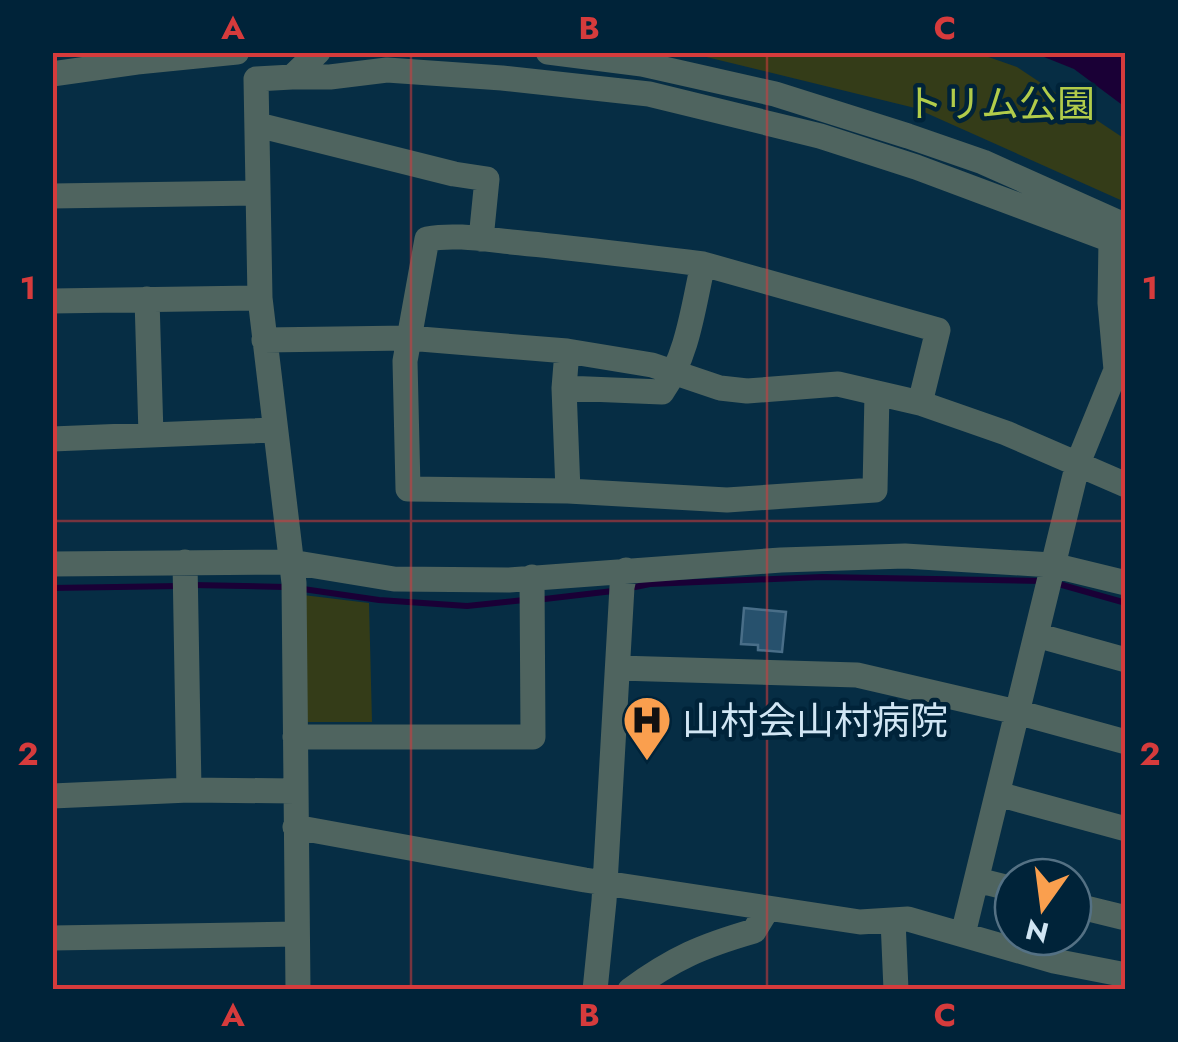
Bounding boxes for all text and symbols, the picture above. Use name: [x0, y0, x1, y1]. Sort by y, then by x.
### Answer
text: A: [220, 5, 245, 51]
text: B: [578, 5, 600, 51]
text: C: [934, 5, 956, 51]
park label: トリム公園: [905, 76, 1095, 131]
text: 1: [20, 265, 36, 311]
text: 1: [1142, 265, 1158, 311]
place label: 山村会山村病院: [682, 693, 948, 748]
hospital icon: 山村会山村病院: [621, 694, 673, 762]
text: 2: [18, 731, 39, 777]
text: 2: [1140, 731, 1161, 777]
north arrow: [993, 857, 1093, 957]
text: N: [1021, 908, 1053, 953]
text: A: [220, 992, 245, 1038]
text: B: [578, 992, 600, 1038]
text: C: [934, 992, 956, 1038]

